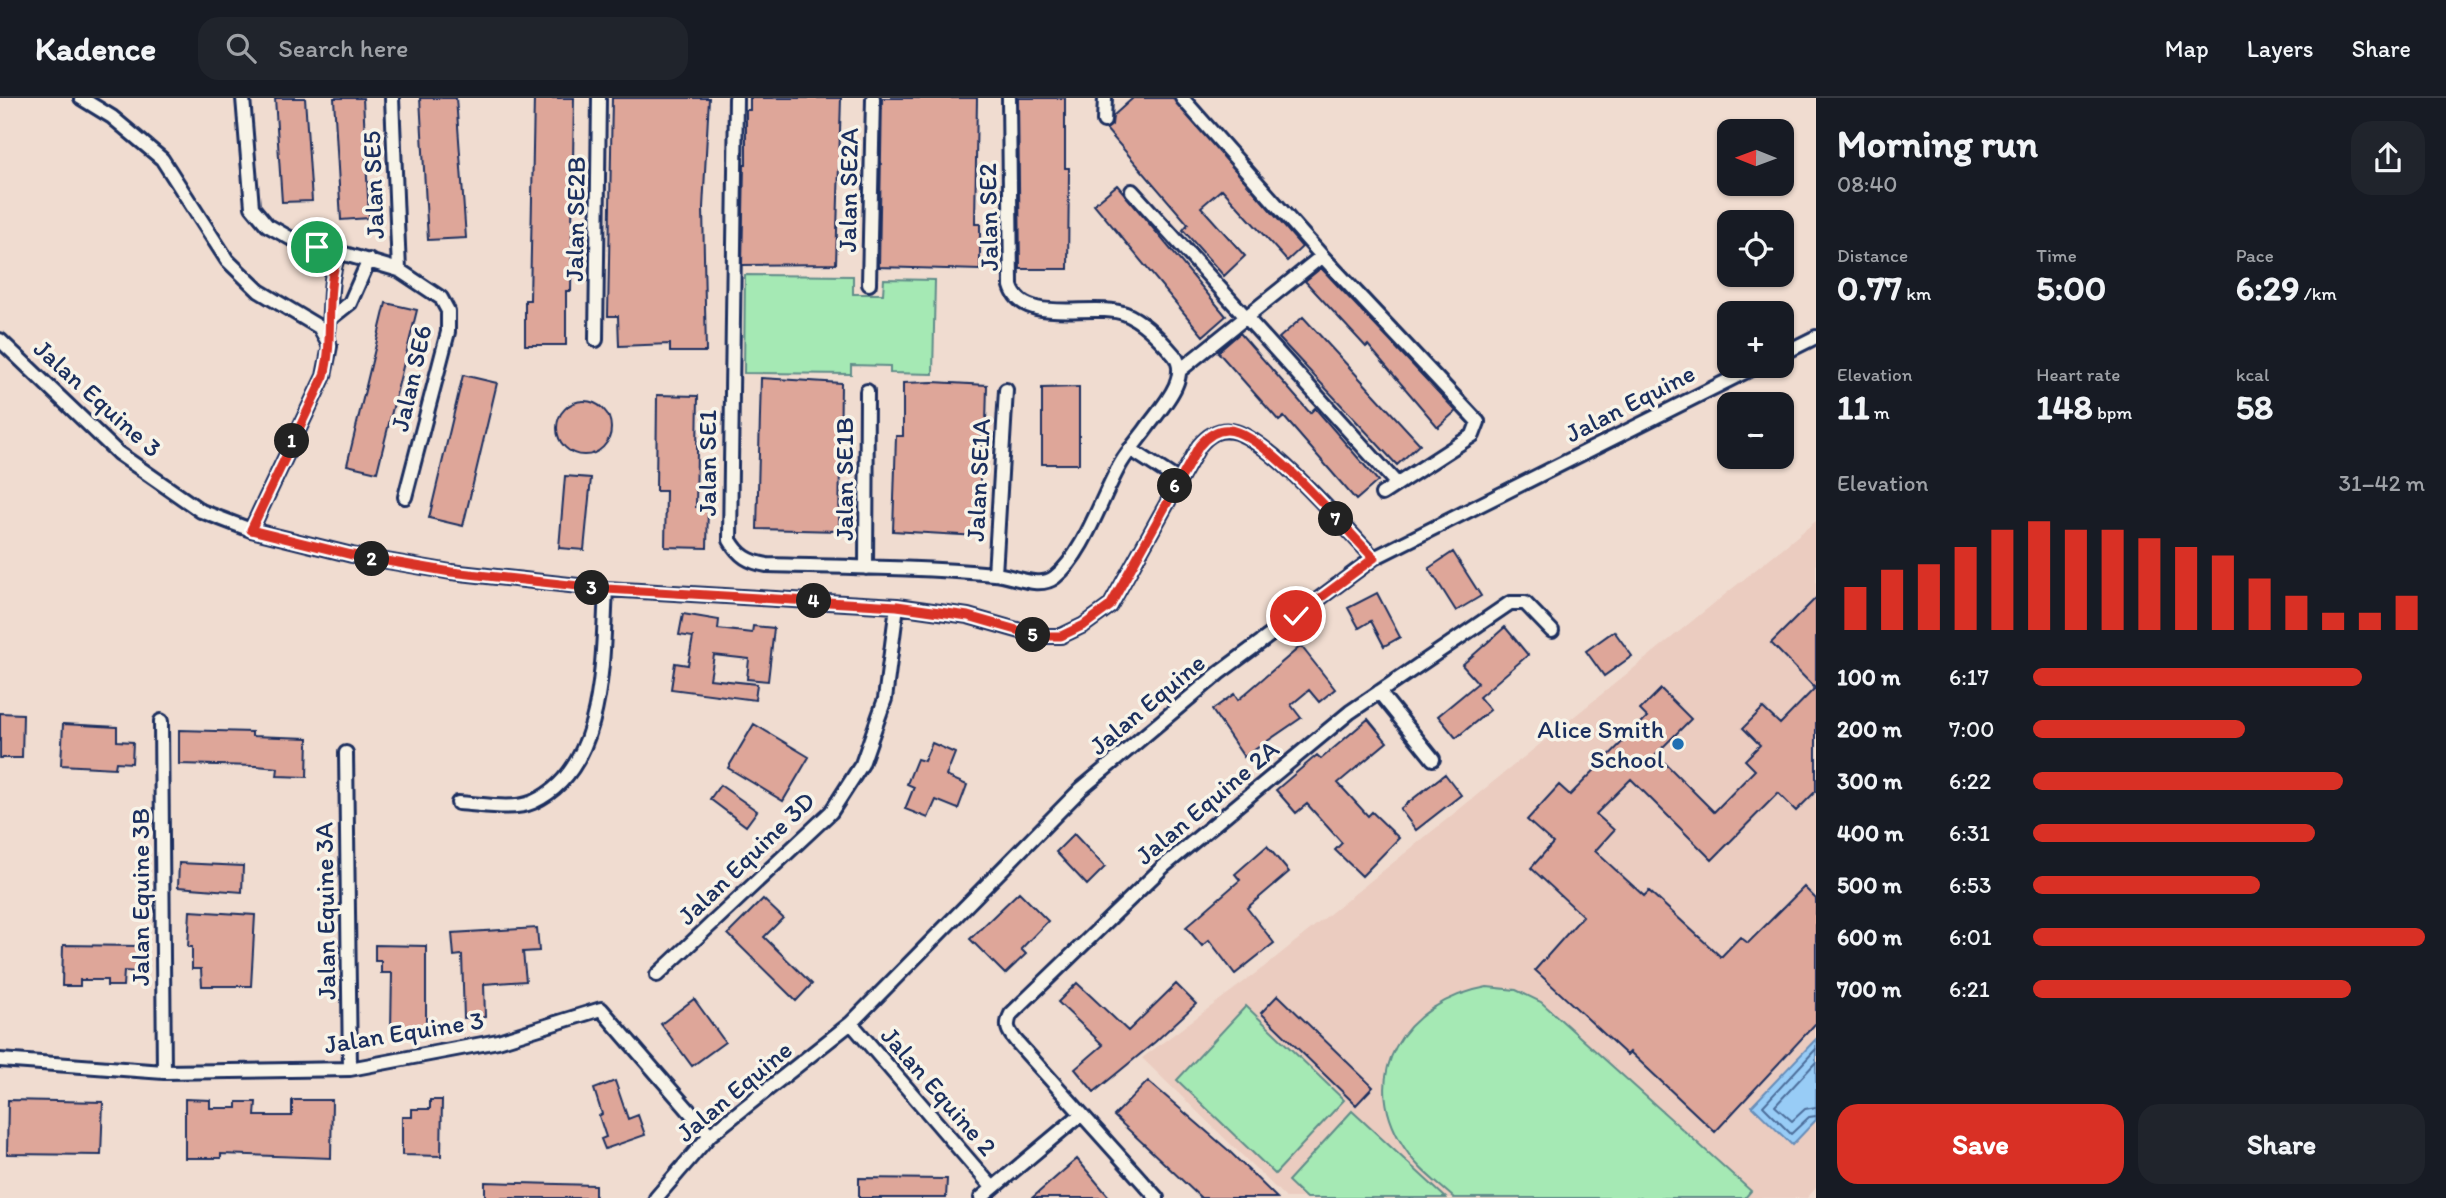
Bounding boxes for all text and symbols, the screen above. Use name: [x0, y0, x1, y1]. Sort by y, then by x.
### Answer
search box: [198, 17, 688, 80]
text: Kadence: [35, 29, 156, 68]
icon: search: [222, 29, 260, 67]
text: Search here: [278, 32, 409, 64]
text: Map: [2165, 34, 2209, 63]
text: Layers: [2247, 34, 2314, 63]
text: Share: [2352, 34, 2411, 63]
north arrow: [1717, 119, 1794, 196]
map controls: [1717, 119, 1794, 469]
text: Morning run: [1837, 121, 2038, 167]
button: share: [2351, 121, 2425, 195]
street label: Jalan SE2A: [831, 127, 865, 253]
street label: Jalan SE5: [355, 130, 391, 240]
street label: Jalan SE2B: [558, 156, 592, 282]
street label: Jalan SE2: [971, 162, 1005, 271]
text: 08:40: [1837, 170, 1897, 198]
button: locate: [1717, 210, 1794, 287]
pin: [287, 217, 347, 277]
icon: arrive: [298, 228, 336, 266]
text: Distance: [1837, 244, 1908, 267]
text: Time: [2036, 244, 2077, 267]
text: Pace: [2236, 244, 2274, 267]
text: 0.77: [1837, 267, 1902, 309]
text: 5:00: [2036, 267, 2106, 309]
text: 6:29: [2236, 267, 2299, 309]
text: km: [1902, 282, 1931, 305]
text: /km: [2299, 282, 2337, 305]
button: +: [1717, 301, 1794, 378]
street label: Jalan SE6: [383, 322, 439, 434]
street label: Jalan Equine 3: [27, 332, 169, 464]
street label: Jalan Equine: [1560, 357, 1700, 449]
text: Elevation: [1837, 363, 1913, 386]
text: Heart rate: [2036, 363, 2120, 386]
text: kcal: [2236, 363, 2269, 386]
text: 11: [1837, 386, 1869, 428]
text: 148: [2036, 386, 2093, 428]
text: 58: [2236, 386, 2273, 428]
button: −: [1717, 392, 1794, 469]
text: m: [1869, 401, 1890, 424]
text: bpm: [2093, 401, 2132, 424]
street label: Jalan SE1: [691, 410, 723, 516]
street label: Jalan SE1B: [828, 417, 860, 541]
street label: Jalan SE1A: [959, 417, 997, 542]
pin: 1: [274, 424, 310, 458]
text: 1: [287, 429, 296, 452]
pin: 6: [1158, 468, 1192, 504]
text: Elevation: [1837, 469, 1928, 497]
text: 31–42 m: [2339, 469, 2425, 497]
text: 6: [1169, 474, 1180, 497]
pin: 7: [1318, 502, 1354, 536]
text: 7: [1331, 507, 1340, 530]
pin: 2: [354, 542, 390, 576]
text: 2: [367, 547, 377, 570]
pin: 3: [574, 570, 610, 606]
text: 3: [586, 576, 597, 599]
pin: 4: [796, 584, 832, 618]
pin: [1266, 586, 1326, 646]
text: 4: [808, 589, 819, 612]
icon: check: [1277, 597, 1315, 635]
pin: 5: [1016, 618, 1050, 652]
text: 5: [1028, 623, 1037, 646]
street label: Jalan Equine: [1083, 646, 1211, 762]
text: 100 m: [1837, 663, 1901, 691]
text: 6:17: [1949, 663, 1989, 691]
place label: Alice Smith School: [1537, 713, 1664, 775]
text: 200 m: [1837, 715, 1902, 743]
text: 7:00: [1949, 715, 1994, 743]
street label: Jalan Equine 2A: [1129, 732, 1286, 871]
marker: Alice Smith School: [1670, 736, 1686, 752]
text: 300 m: [1837, 767, 1902, 795]
text: 6:22: [1949, 767, 1991, 795]
street label: Jalan Equine 3D: [671, 784, 821, 932]
street label: Jalan Equine 3B: [124, 808, 156, 986]
text: 400 m: [1837, 819, 1904, 847]
text: 6:31: [1949, 819, 1990, 847]
street label: Jalan Equine 3A: [307, 821, 343, 1000]
text: 500 m: [1837, 871, 1902, 899]
text: 6:53: [1949, 871, 1991, 899]
text: 600 m: [1837, 923, 1902, 951]
text: 6:01: [1949, 923, 1992, 951]
text: 700 m: [1837, 975, 1901, 1003]
text: 6:21: [1949, 975, 1990, 1003]
street label: Jalan Equine 3: [322, 1004, 486, 1060]
street label: Jalan Equine 2: [874, 1020, 1004, 1162]
street label: Jalan Equine: [670, 1033, 798, 1149]
button: Save: [1837, 1104, 2124, 1184]
button: Share: [2138, 1104, 2425, 1184]

